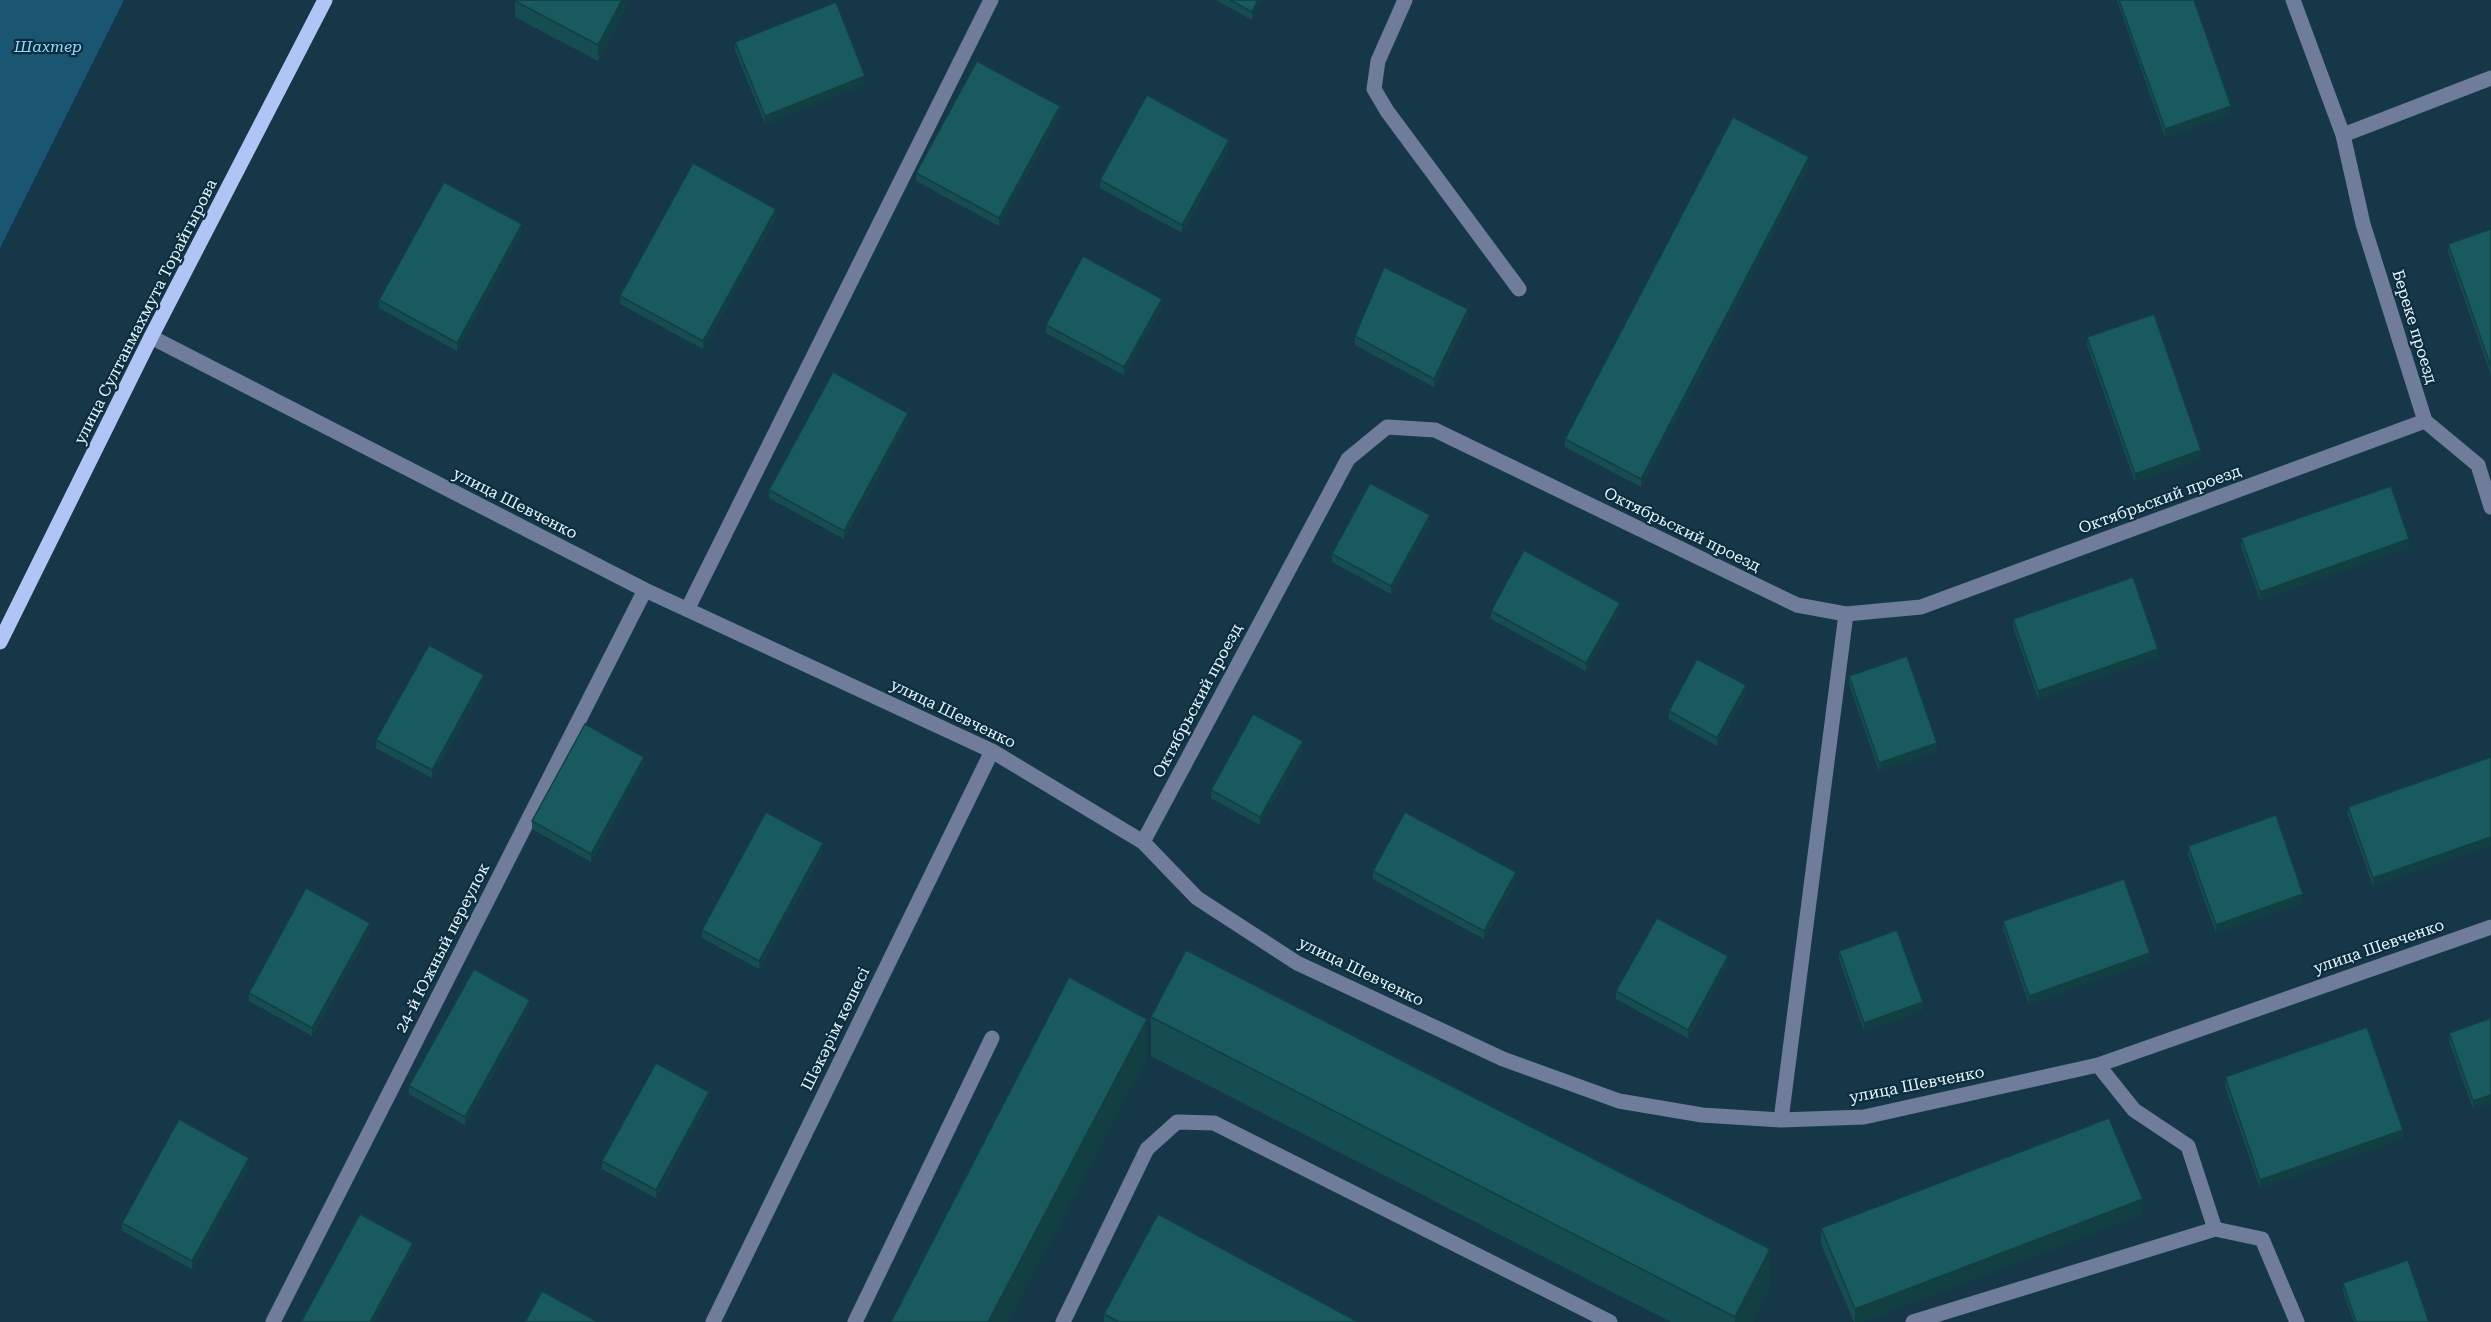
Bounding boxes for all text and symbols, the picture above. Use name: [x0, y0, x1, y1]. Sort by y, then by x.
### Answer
park label: Шахтер: [14, 37, 82, 57]
street label: улица Султанмахмута Торайгырова: [70, 176, 222, 448]
street label: Береке проезд: [2387, 268, 2441, 386]
street label: Октябрьский проезд: [2076, 462, 2244, 538]
street label: улица Шевченко: [450, 464, 580, 544]
street label: Октябрьский проезд: [1601, 484, 1763, 576]
street label: Октябрьский проезд: [1149, 621, 1247, 781]
street label: улица Шевченко: [887, 675, 1019, 753]
street label: 24-й Южный переулок: [392, 860, 494, 1036]
street label: улица Шевченко: [2311, 916, 2447, 978]
street label: улица Шевченко: [1295, 933, 1427, 1011]
street label: Шәкәрім көшесі: [798, 964, 874, 1094]
street label: улица Шевченко: [1848, 1062, 1986, 1108]

